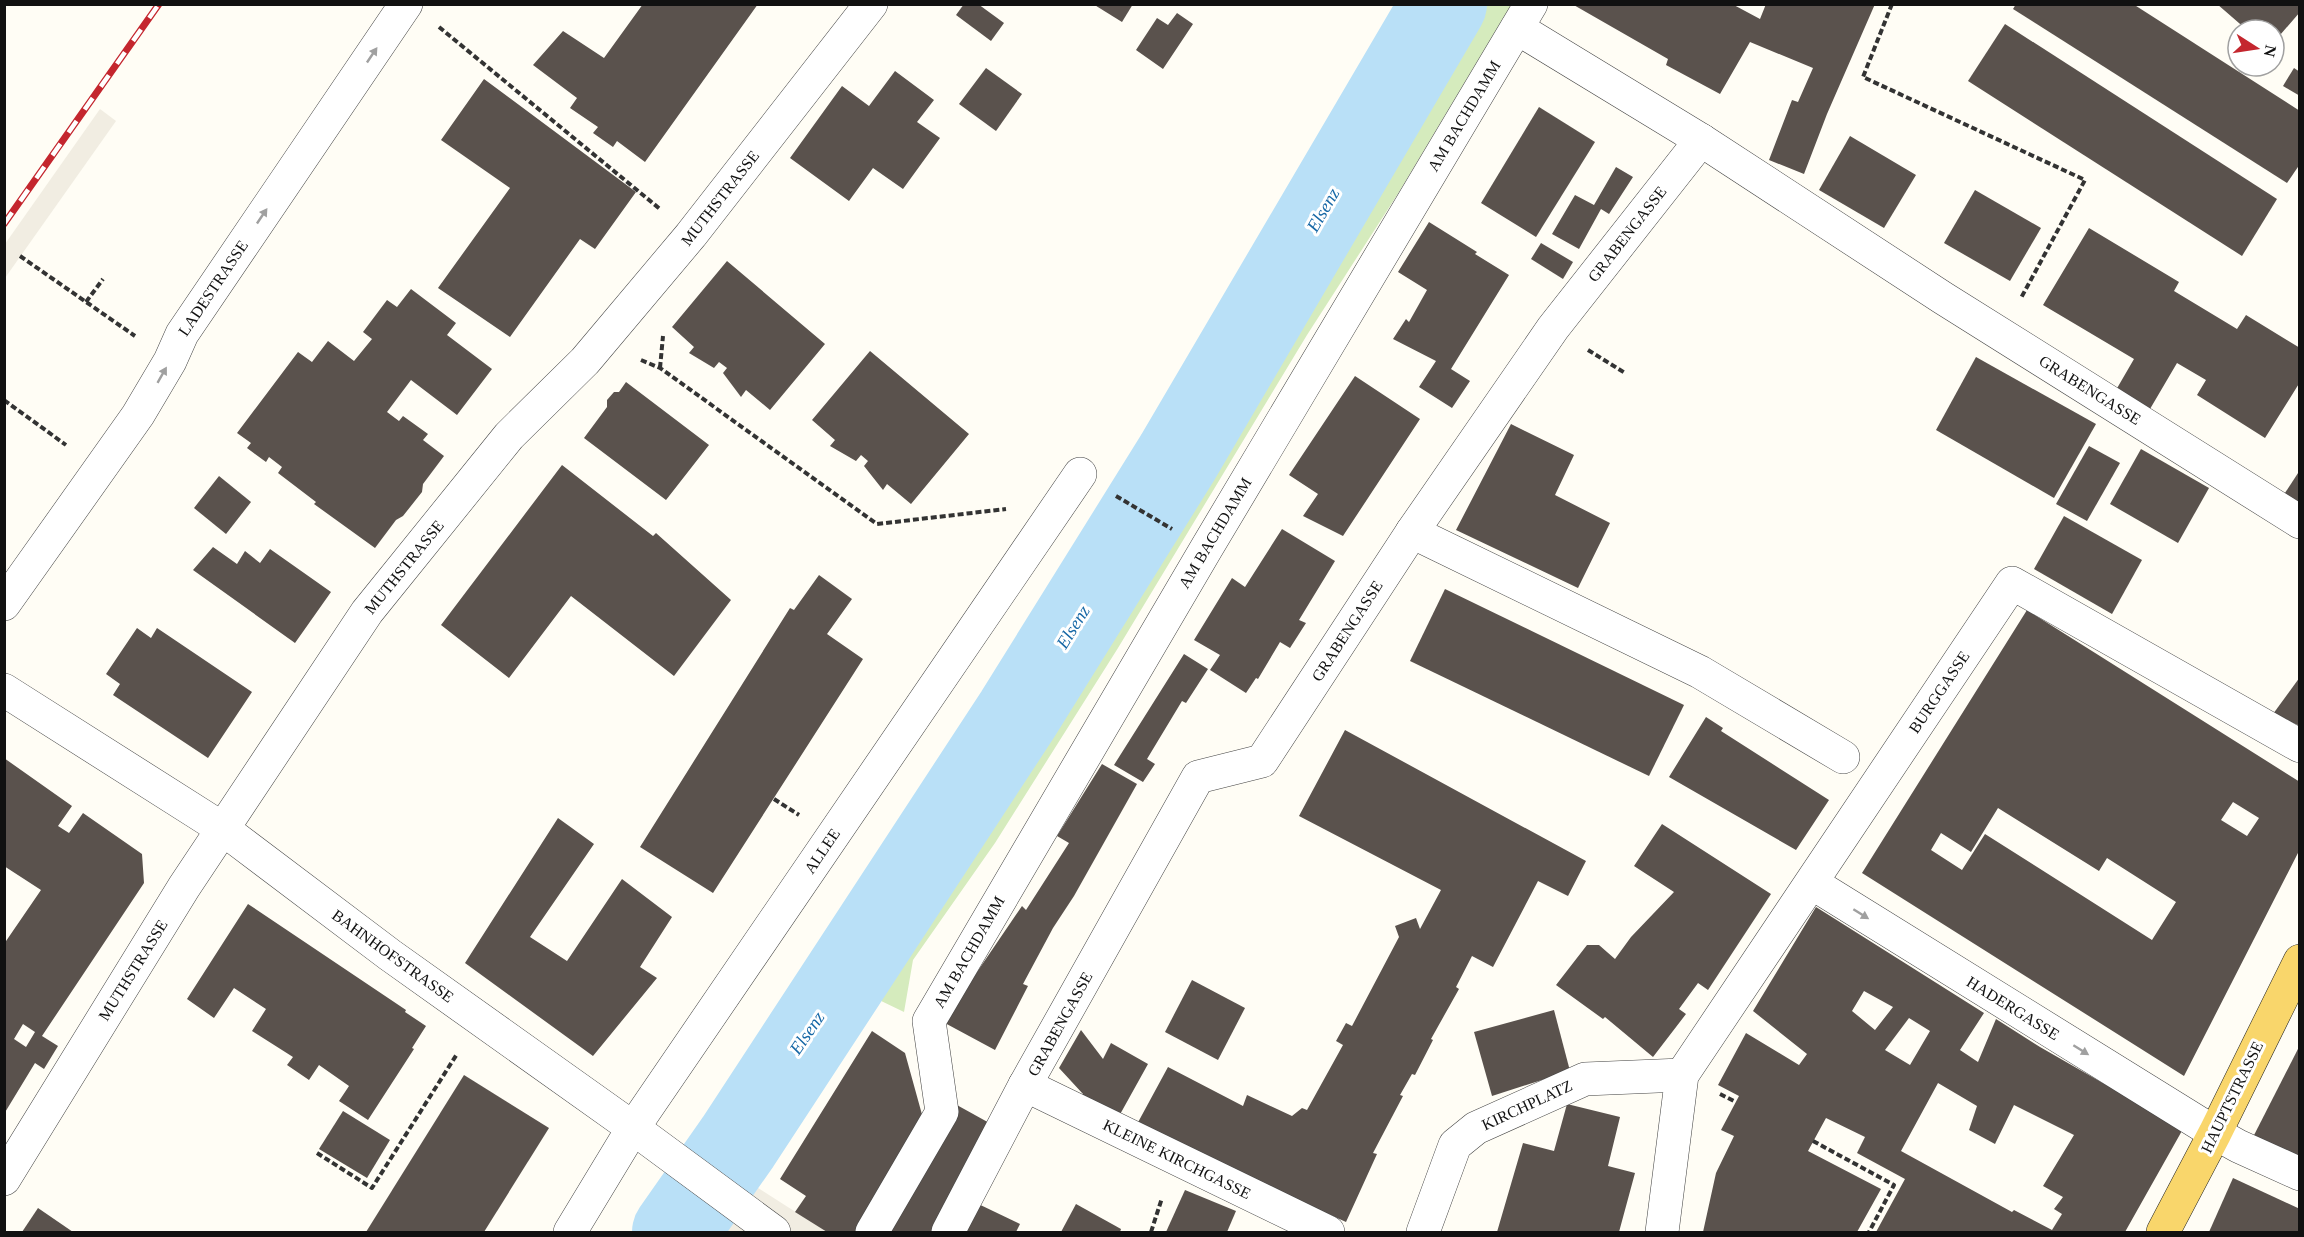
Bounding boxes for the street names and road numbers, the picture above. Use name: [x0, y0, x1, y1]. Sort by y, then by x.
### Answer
street label: AM BACHDAMM: [1424, 58, 1504, 174]
street label: MUTHSTRASSE: [678, 147, 762, 249]
street label: GRABENGASSE: [1584, 183, 1670, 285]
street label: LADESTRASSE: [175, 237, 251, 339]
street label: GRABENGASSE: [2036, 352, 2144, 428]
street label: AM BACHDAMM: [1175, 475, 1255, 591]
street label: MUTHSTRASSE: [361, 517, 447, 617]
street label: GRABENGASSE: [1308, 578, 1386, 684]
street label: BURGGASSE: [1905, 648, 1973, 736]
street label: ALLEE: [801, 825, 843, 877]
street label: AM BACHDAMM: [930, 893, 1008, 1011]
street label: BAHNHOFSTRASSE: [329, 906, 457, 1006]
street label: MUTHSTRASSE: [95, 916, 171, 1024]
street label: GRABENGASSE: [1024, 969, 1096, 1079]
street label: HADERGASSE: [1964, 973, 2062, 1043]
street label: HAUPTSTRASSE: [2198, 1039, 2266, 1155]
street label: KIRCHPLATZ: [1479, 1077, 1575, 1133]
street label: KLEINE KIRCHGASSE: [1100, 1116, 1254, 1202]

